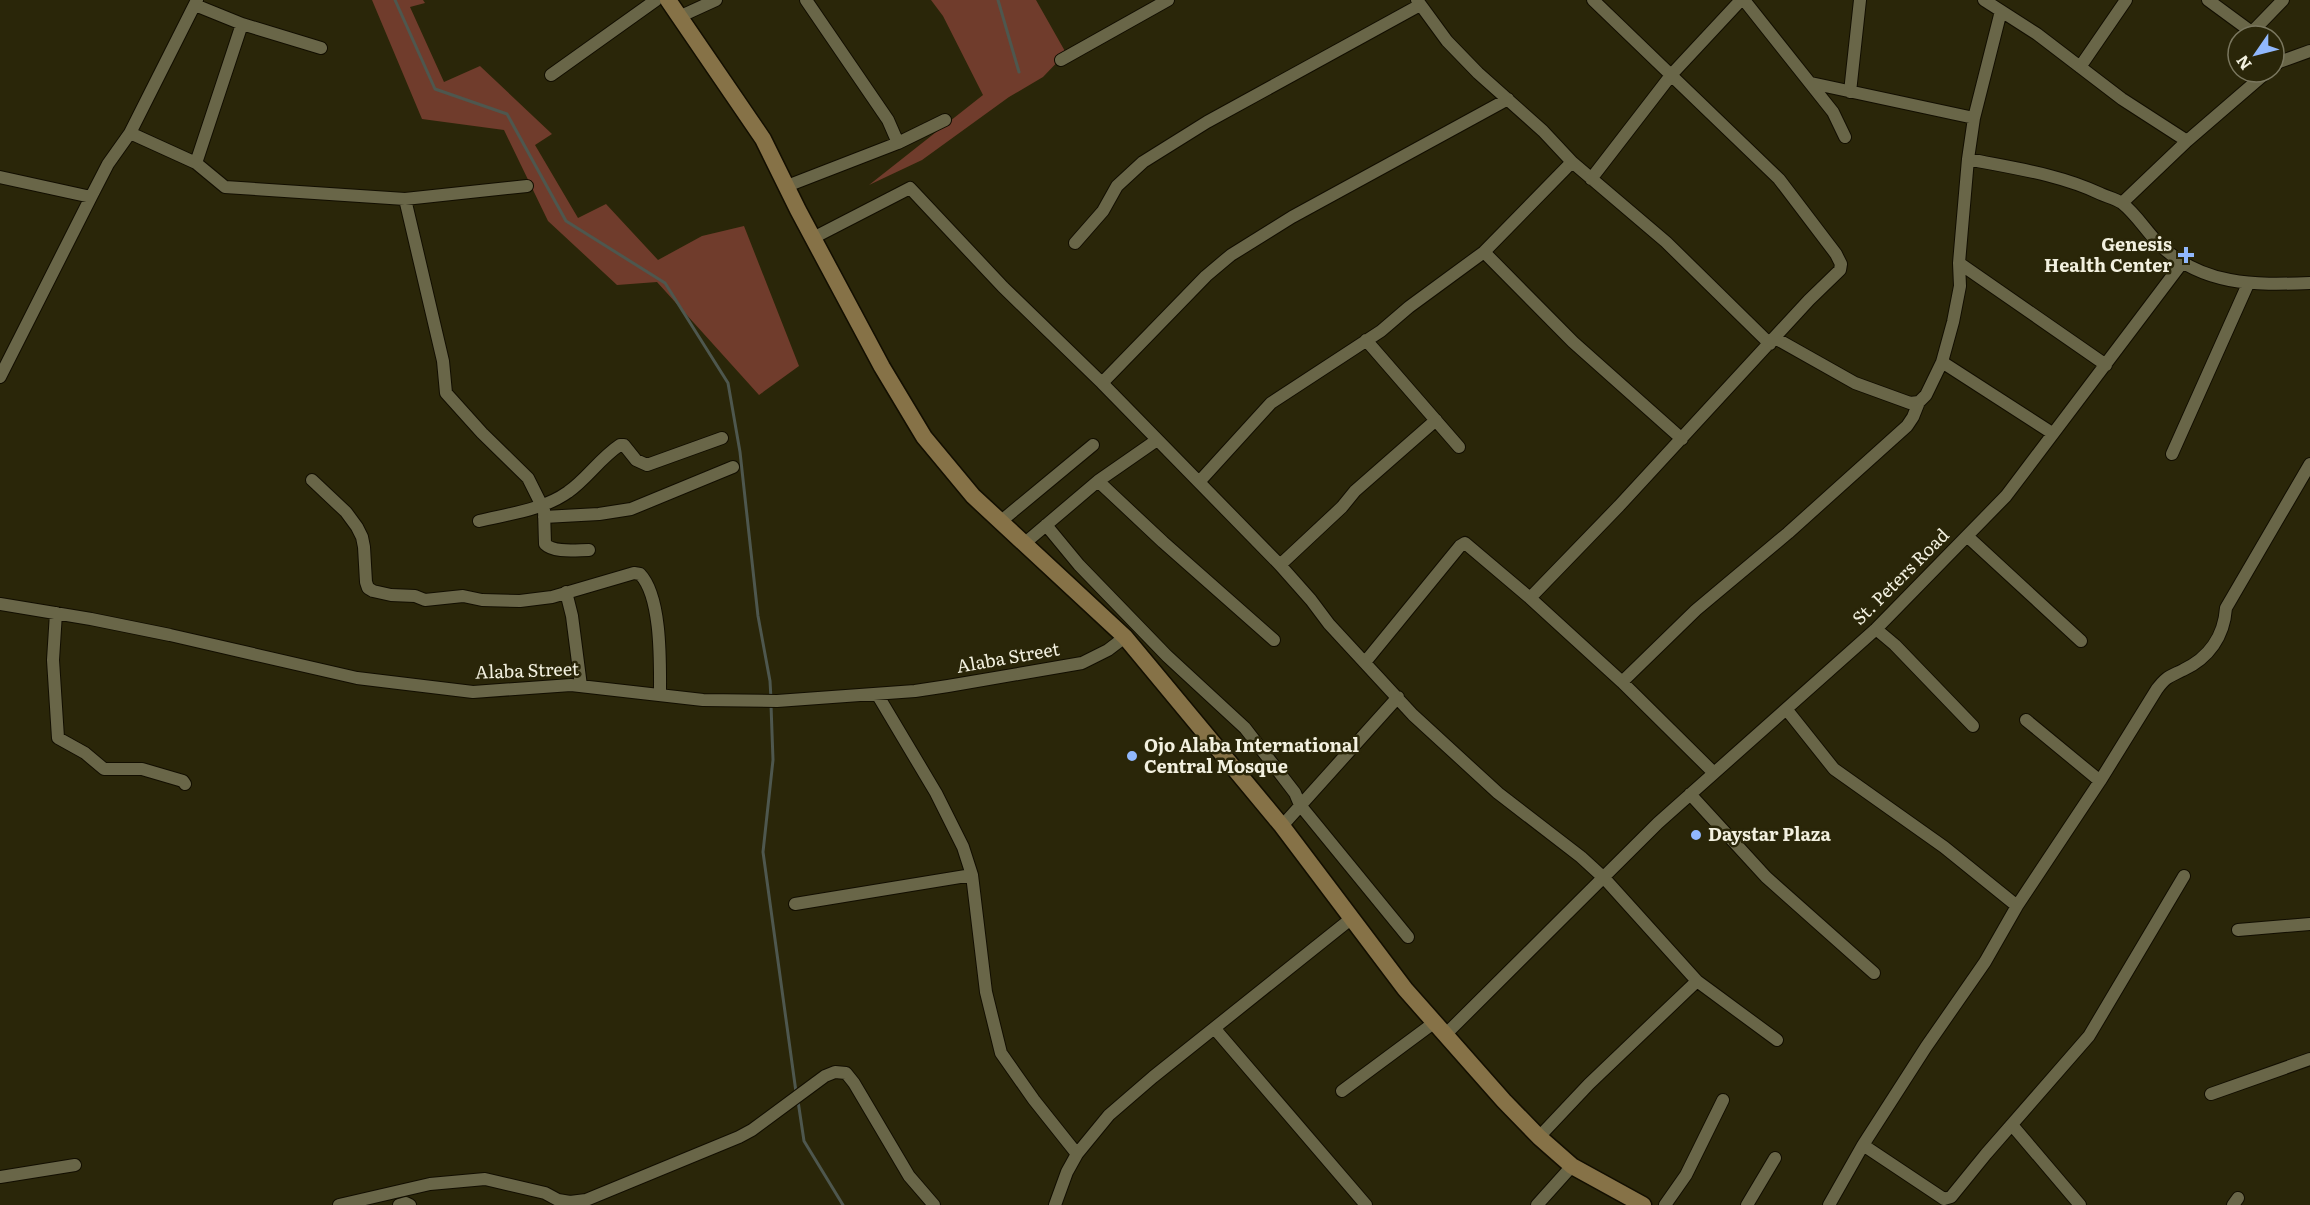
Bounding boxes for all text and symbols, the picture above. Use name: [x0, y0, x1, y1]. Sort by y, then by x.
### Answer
north arrow: [2226, 24, 2286, 84]
text: N: [2229, 51, 2257, 76]
place label: Genesis Health Center: [2044, 230, 2172, 278]
marker: Genesis Health Center: [2177, 246, 2195, 264]
street label: St. Peters Road: [1845, 521, 1955, 631]
street label: Alaba Street: [954, 634, 1062, 679]
street label: Alaba Street: [474, 654, 580, 685]
place label: Ojo Alaba International Central Mosque: [1144, 731, 1359, 779]
marker: Ojo Alaba International Central Mosque: [1125, 749, 1139, 763]
place label: Daystar Plaza: [1708, 820, 1831, 847]
marker: Daystar Plaza: [1689, 828, 1703, 842]

